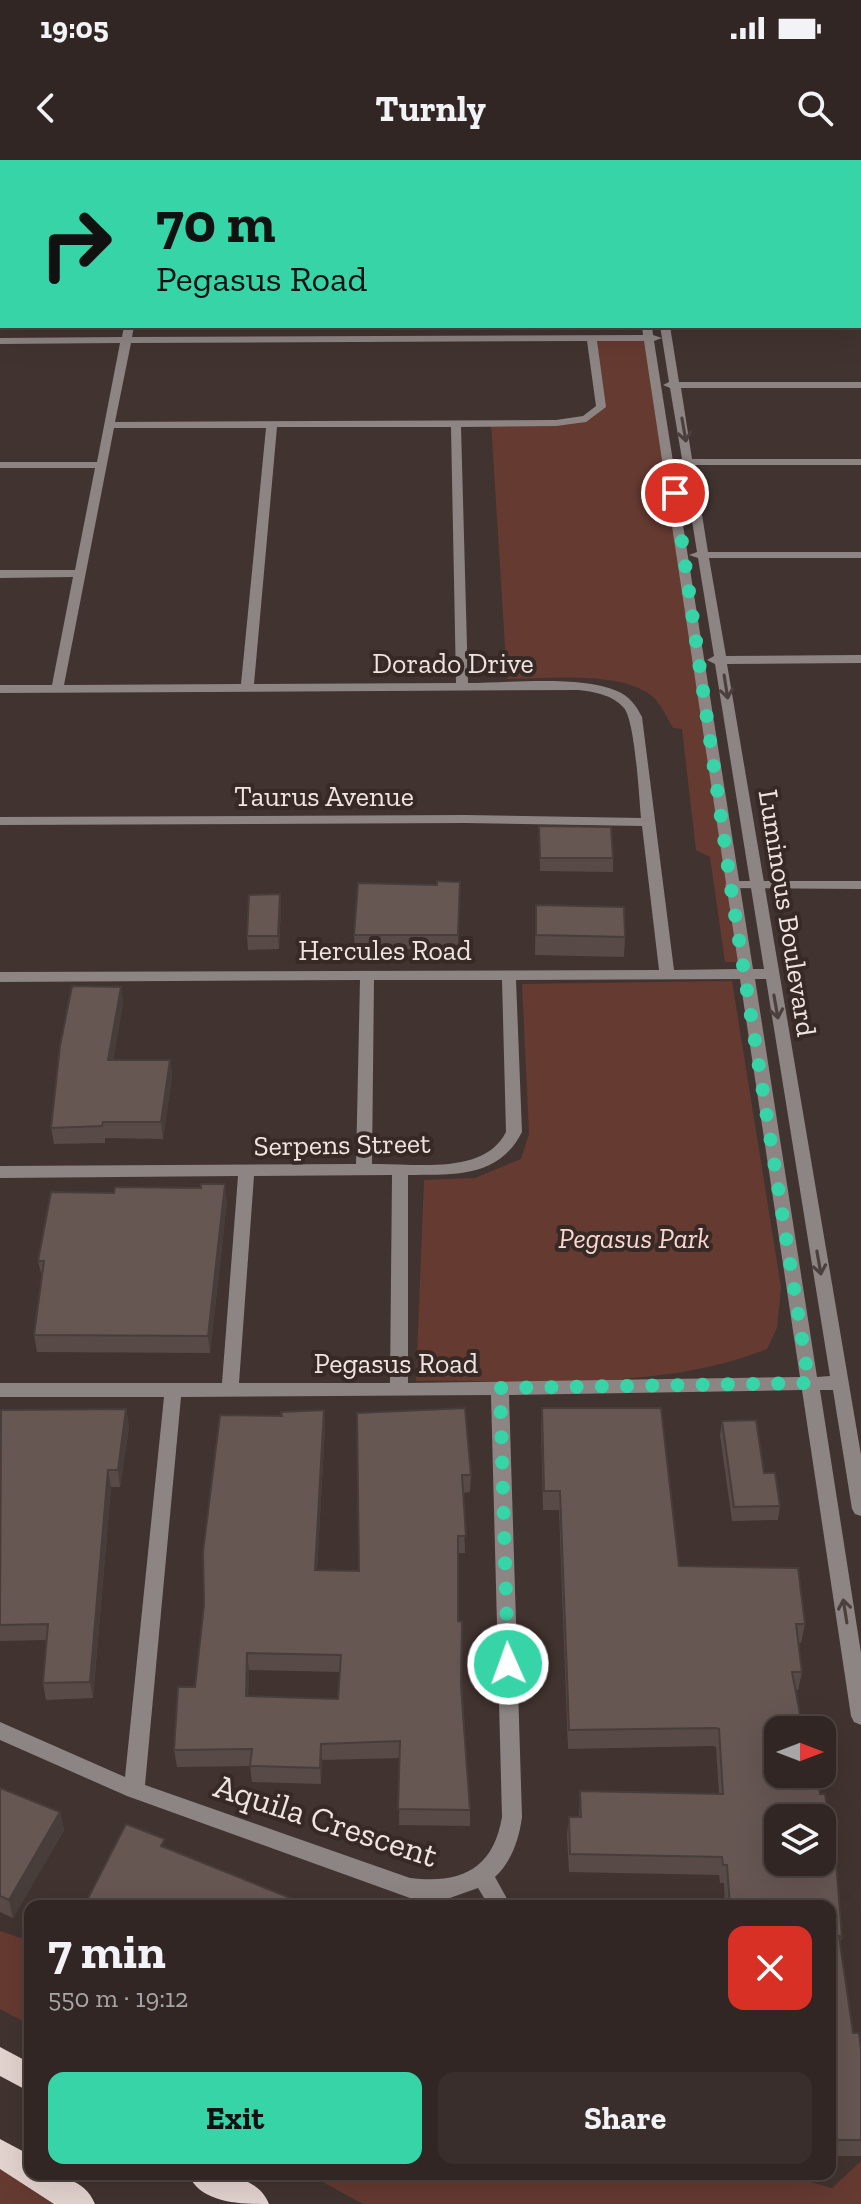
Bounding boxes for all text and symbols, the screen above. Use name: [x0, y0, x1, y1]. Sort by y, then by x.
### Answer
text: 19:05: [40, 10, 109, 46]
icon: back: [24, 86, 68, 130]
icon: search: [793, 86, 837, 130]
text: Turnly: [375, 87, 486, 130]
text: 70 m: [156, 189, 276, 256]
icon: right: [24, 192, 128, 296]
text: Pegasus Road: [156, 257, 367, 300]
one-way arrow: [677, 417, 692, 443]
pin: [641, 459, 709, 527]
icon: arrive: [653, 471, 697, 515]
street label: Dorado Drive: [372, 647, 534, 680]
one-way arrow: [720, 674, 735, 699]
street label: Taurus Avenue: [234, 780, 414, 813]
street label: Luminous Boulevard: [752, 787, 823, 1039]
street label: Hercules Road: [298, 934, 472, 967]
one-way arrow: [770, 993, 785, 1019]
street label: Serpens Street: [253, 1126, 431, 1163]
park label: Pegasus Park: [558, 1222, 710, 1255]
one-way arrow: [813, 1250, 828, 1275]
street label: Pegasus Road: [314, 1347, 478, 1380]
one-way arrow: [836, 1599, 851, 1624]
position arrow: [466, 1622, 550, 1706]
north arrow: [764, 1716, 836, 1788]
map controls: [764, 1716, 836, 1876]
street label: Aquila Crescent: [209, 1765, 443, 1876]
button: layers: [764, 1804, 836, 1876]
text: 7 min: [48, 1923, 166, 1980]
button: close: [728, 1926, 812, 2010]
text: 550 m · 19:12: [48, 1982, 188, 2014]
button: Exit: [48, 2072, 422, 2164]
button: Share: [438, 2072, 812, 2164]

